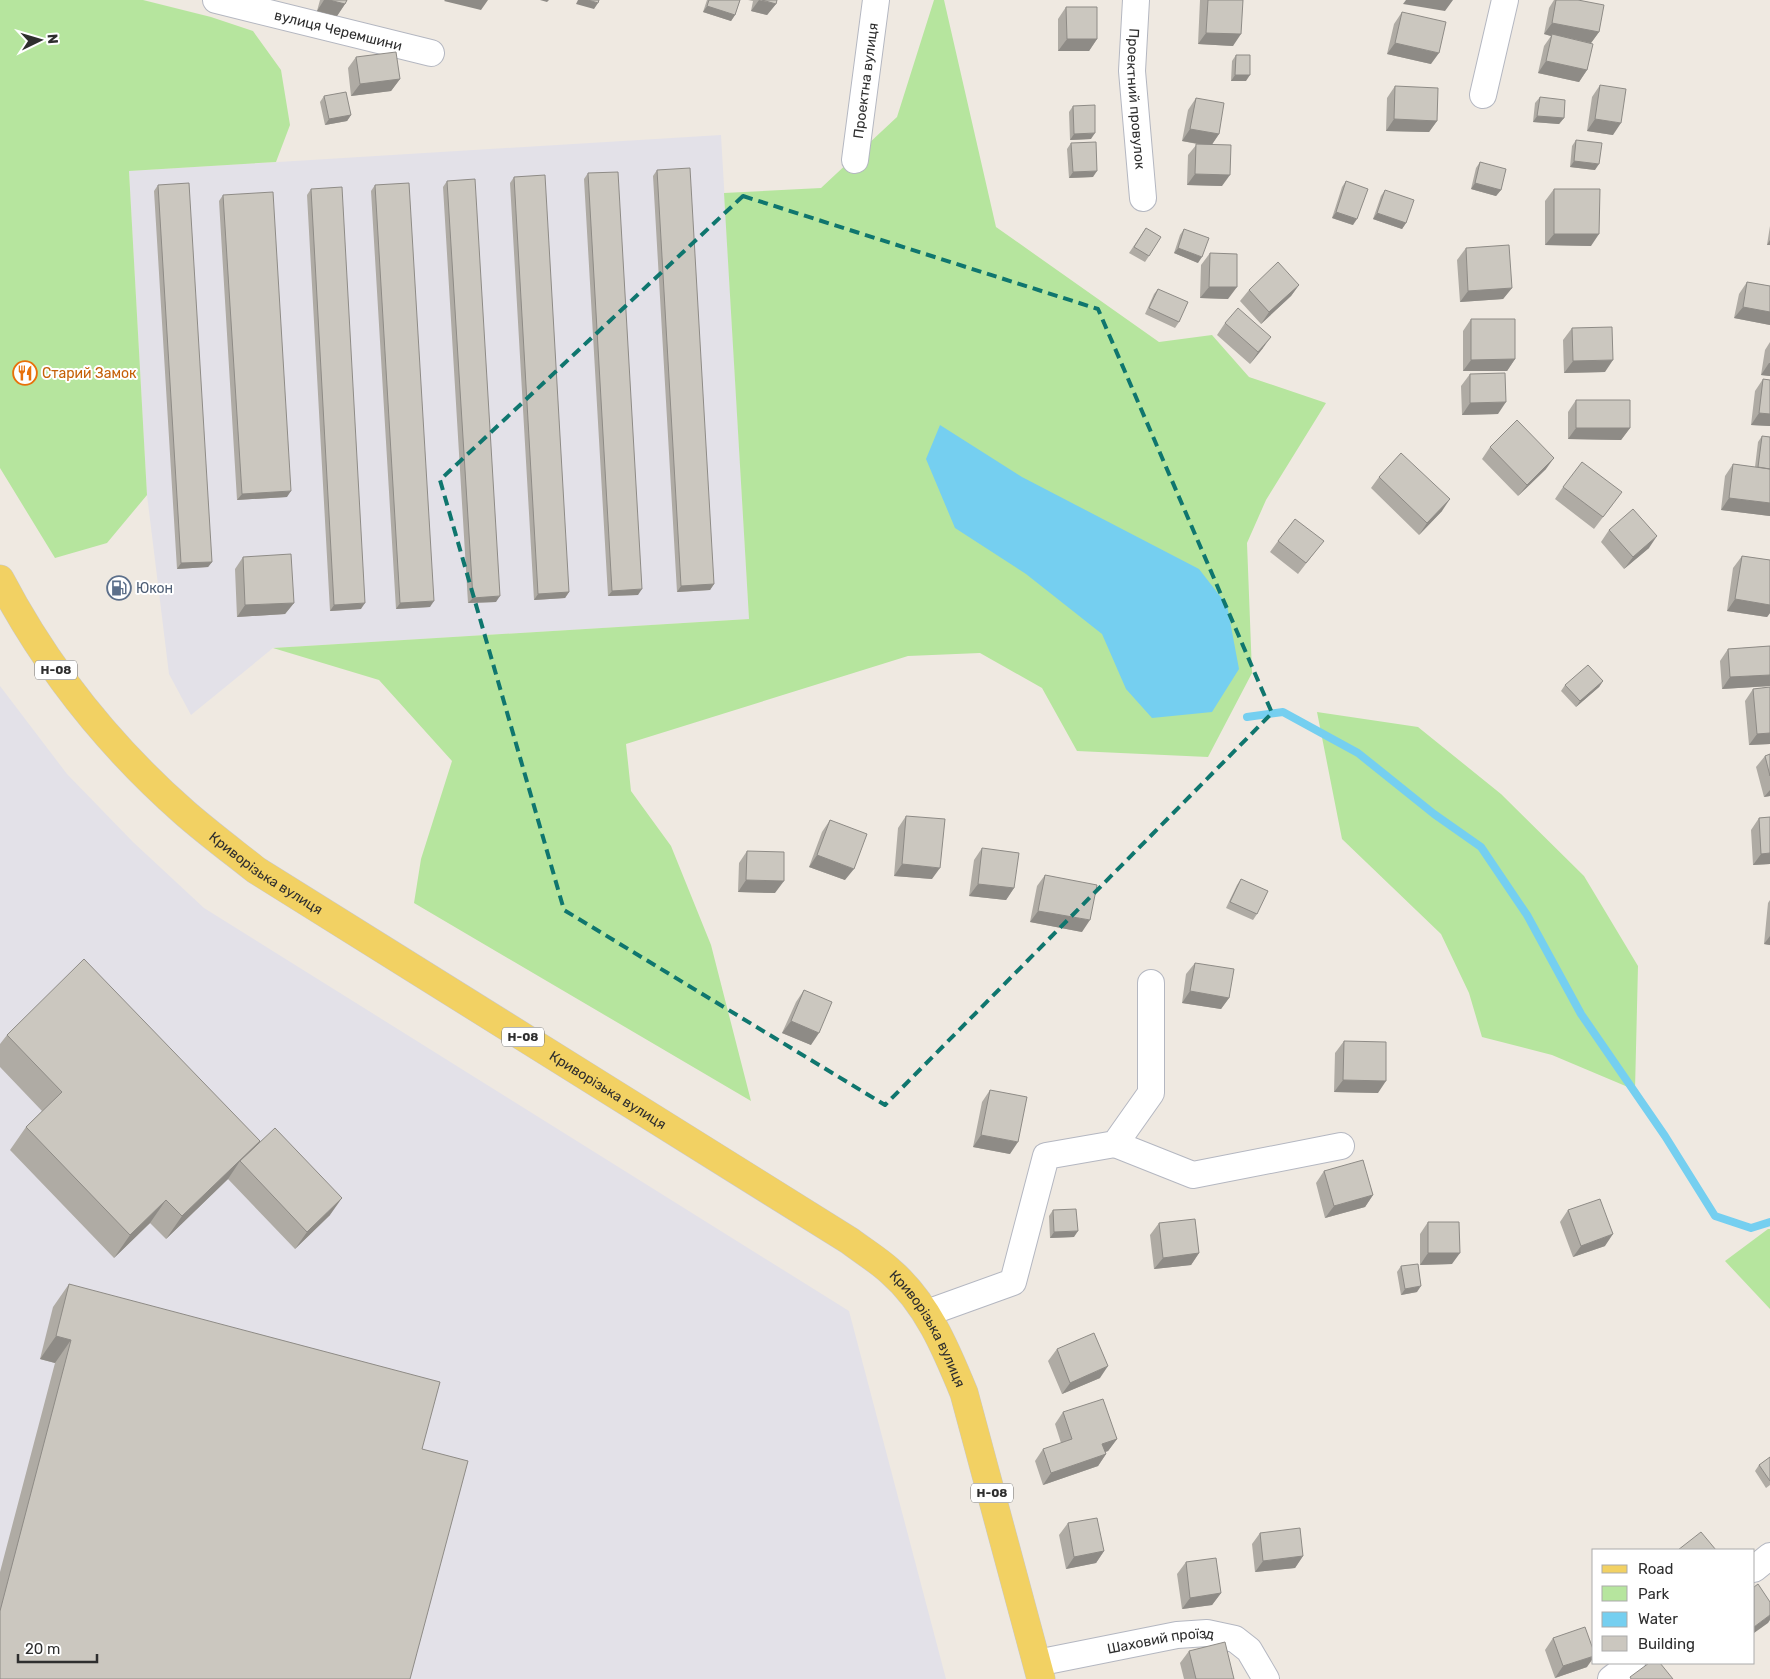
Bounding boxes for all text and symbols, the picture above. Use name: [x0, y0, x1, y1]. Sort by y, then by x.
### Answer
street label: вулиця Черемшини: [273, 6, 404, 54]
north arrow: [15, 15, 65, 65]
street label: Проектна вулиця: [849, 22, 881, 140]
street label: Проектний провулок: [1123, 28, 1149, 170]
text: N: [44, 33, 61, 45]
restaurant icon: Старий Замок: [12, 360, 38, 386]
place label: Старий Замок: [42, 365, 137, 382]
fuel station icon: Юкон: [106, 575, 132, 601]
place label: Юкон: [136, 580, 173, 597]
road number: Н-08: [35, 660, 77, 680]
street label: Криворізька вулиця: [206, 828, 326, 918]
road number: Н-08: [502, 1028, 544, 1046]
street label: Криворізька вулиця: [546, 1047, 670, 1133]
street label: Криворізька вулиця: [886, 1266, 969, 1390]
road number: Н-08: [971, 1484, 1013, 1502]
legend: [1592, 1549, 1755, 1664]
text: Road: [1638, 1560, 1674, 1578]
text: Park: [1638, 1585, 1669, 1603]
text: Water: [1638, 1610, 1678, 1628]
street label: Шаховий проїзд: [1106, 1625, 1216, 1657]
scale bar: [18, 1632, 96, 1664]
text: Building: [1638, 1635, 1695, 1653]
text: 20 m: [25, 1640, 60, 1658]

